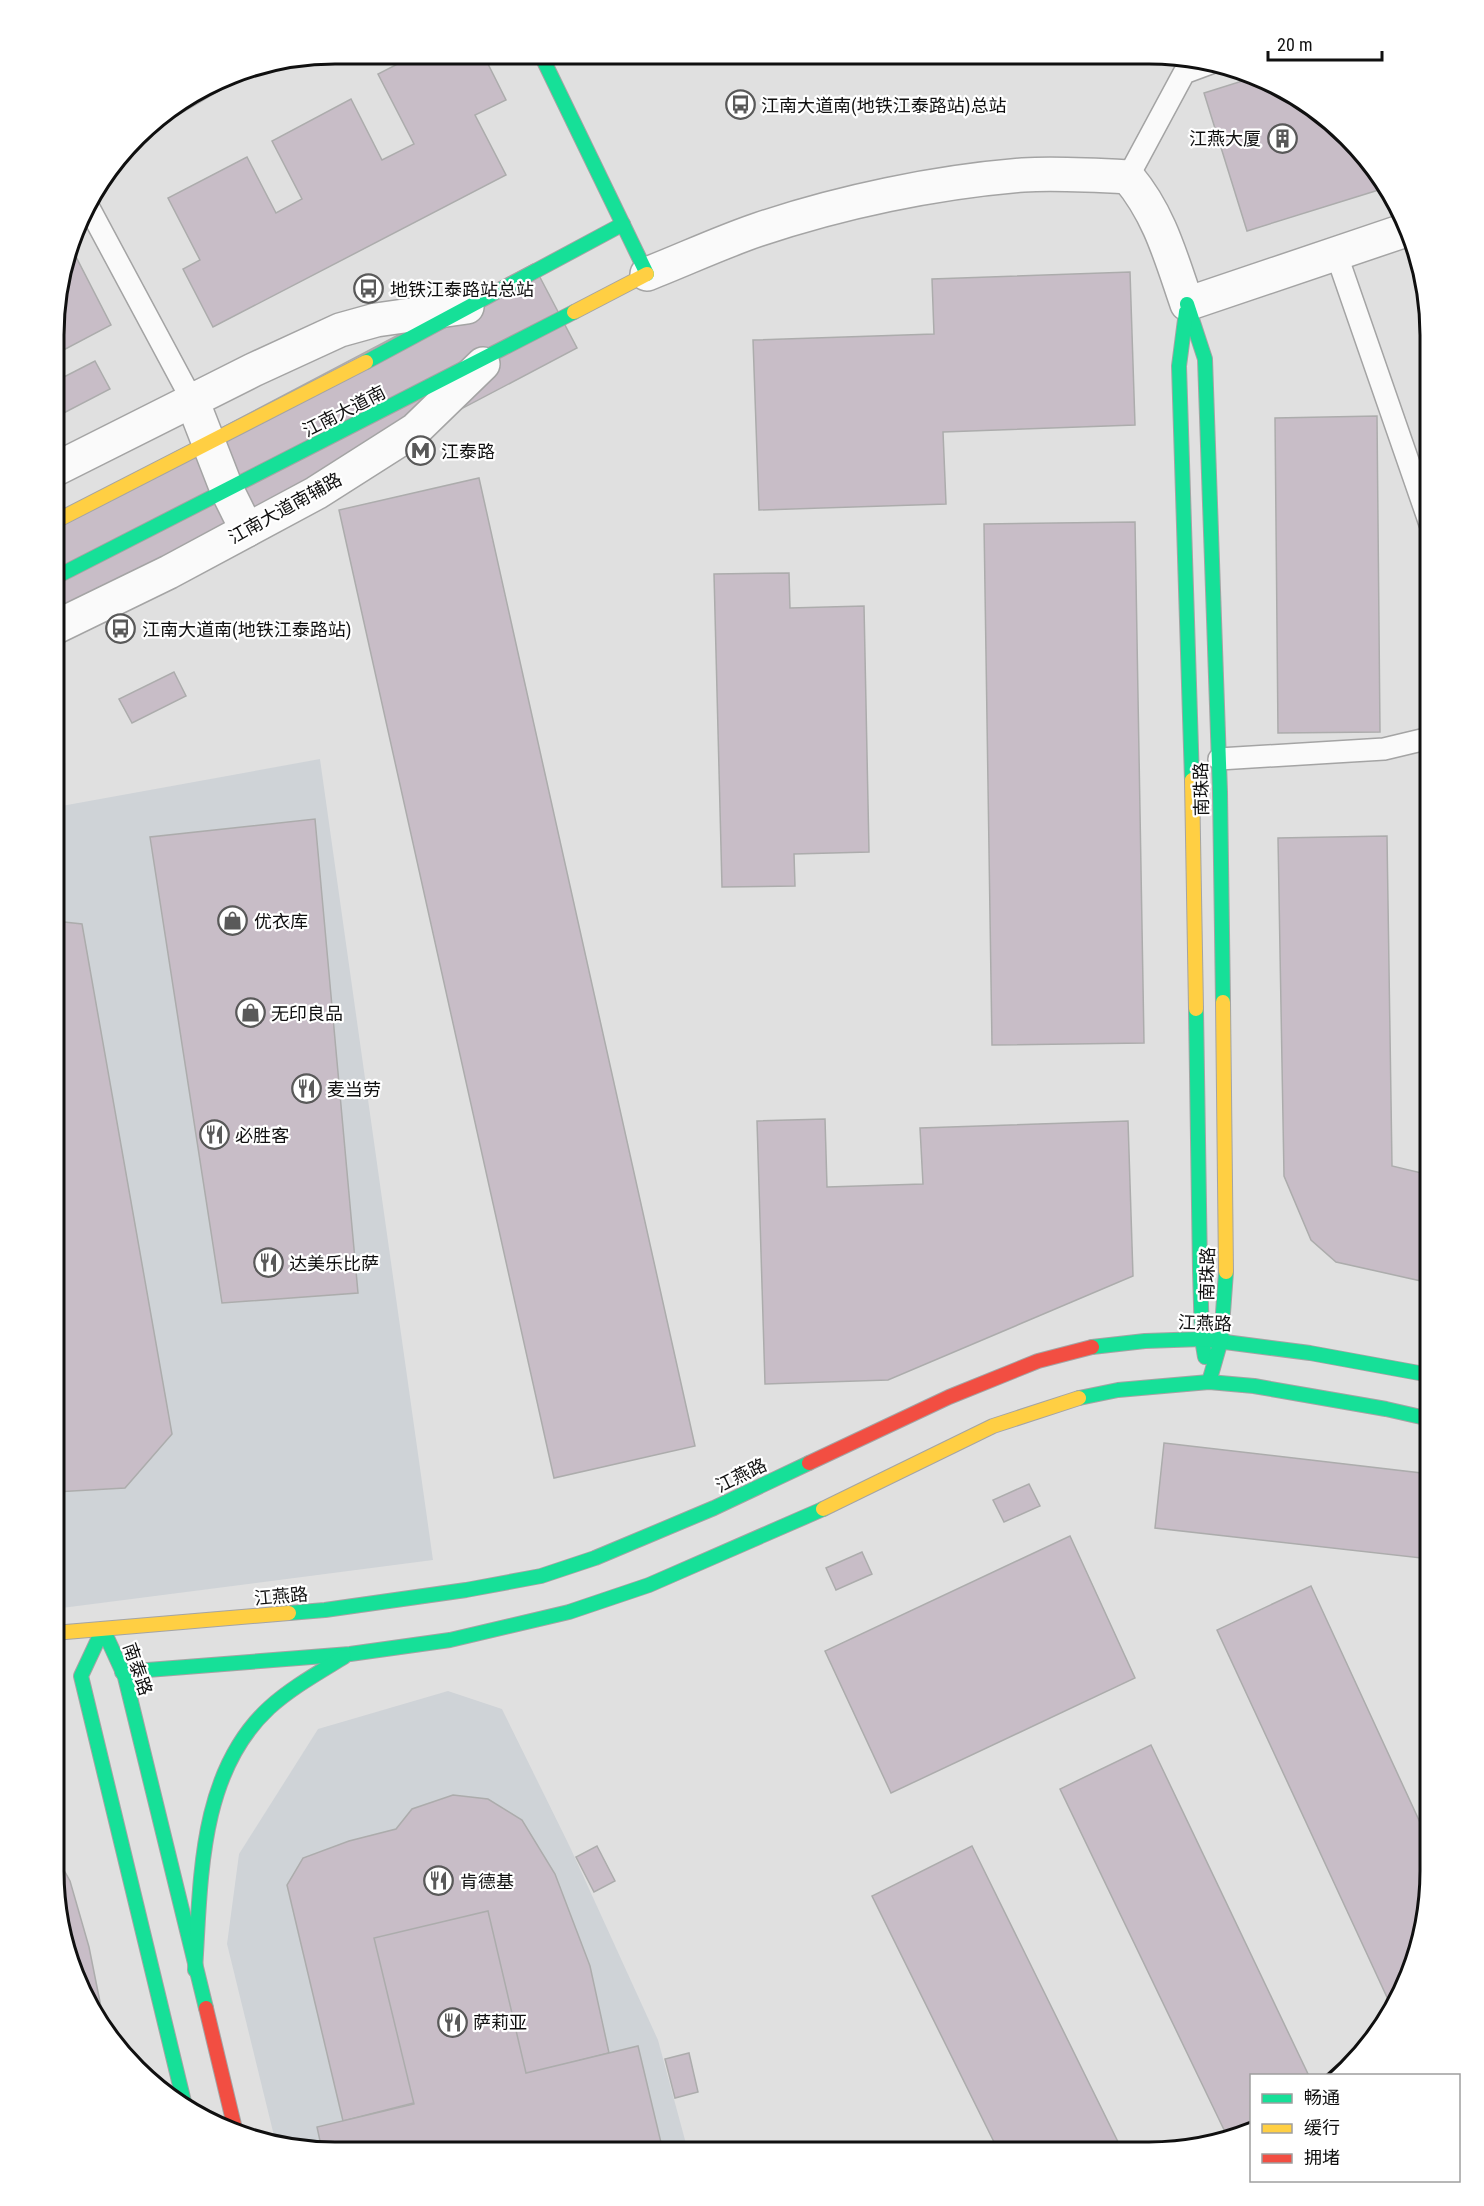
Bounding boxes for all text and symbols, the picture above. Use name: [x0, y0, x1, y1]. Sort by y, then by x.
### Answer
scale bar: [1268, 24, 1382, 62]
text: 20 m: [1277, 34, 1312, 55]
bus stop icon: 江南大道南(地铁江泰路站)总站: [724, 89, 756, 121]
place label: 江南大道南(地铁江泰路站)总站: [761, 95, 1006, 117]
building icon: 江燕大厦: [1266, 122, 1298, 154]
place label: 江燕大厦: [1189, 128, 1261, 149]
bus stop icon: 地铁江泰路站总站: [353, 273, 385, 305]
place label: 地铁江泰路站总站: [390, 279, 534, 300]
street label: 江南大道南: [299, 381, 389, 441]
metro station icon: 江泰路: [404, 435, 436, 467]
place label: 江泰路: [441, 441, 495, 462]
street label: 江南大道南辅路: [225, 468, 345, 548]
bus stop icon: 江南大道南(地铁江泰路站): [105, 613, 137, 645]
place label: 江南大道南(地铁江泰路站): [142, 619, 351, 641]
street label: 南珠路: [1190, 762, 1212, 816]
shop icon: 优衣库: [217, 905, 249, 937]
place label: 优衣库: [254, 911, 308, 932]
shop icon: 无印良品: [234, 997, 266, 1029]
place label: 无印良品: [271, 1003, 343, 1024]
restaurant icon: 麦当劳: [290, 1073, 322, 1105]
place label: 麦当劳: [327, 1079, 381, 1100]
restaurant icon: 必胜客: [198, 1119, 230, 1151]
place label: 必胜客: [235, 1125, 289, 1146]
restaurant icon: 达美乐比萨: [252, 1247, 284, 1279]
street label: 南珠路: [1196, 1247, 1218, 1301]
place label: 达美乐比萨: [289, 1253, 379, 1274]
street label: 江燕路: [1178, 1312, 1232, 1334]
street label: 江燕路: [712, 1454, 770, 1496]
street label: 江燕路: [253, 1583, 309, 1609]
street label: 南泰路: [119, 1640, 157, 1698]
restaurant icon: 肯德基: [423, 1865, 455, 1897]
place label: 肯德基: [460, 1871, 514, 1892]
restaurant icon: 萨莉亚: [436, 2006, 468, 2038]
place label: 萨莉亚: [473, 2012, 527, 2033]
legend: [1250, 2074, 1460, 2182]
text: 畅通: [1304, 2087, 1340, 2108]
text: 缓行: [1304, 2117, 1340, 2138]
text: 拥堵: [1304, 2147, 1340, 2168]

